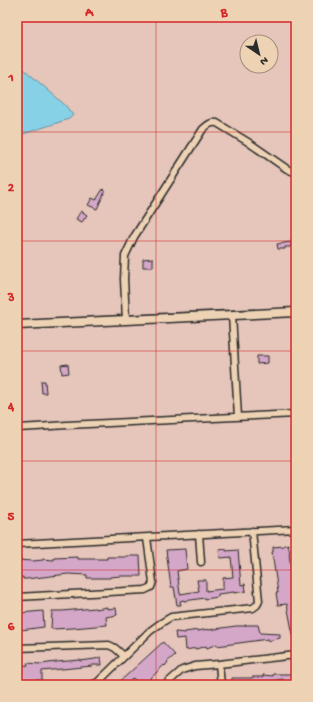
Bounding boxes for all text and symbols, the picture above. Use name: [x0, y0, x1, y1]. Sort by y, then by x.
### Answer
text: A: [84, 6, 94, 21]
text: B: [220, 6, 229, 21]
north arrow: [239, 34, 279, 74]
text: N: [257, 54, 270, 68]
text: 1: [7, 71, 14, 86]
text: 2: [8, 181, 15, 196]
text: 3: [7, 291, 15, 306]
text: 4: [7, 400, 15, 415]
text: 5: [8, 510, 15, 525]
text: 6: [8, 620, 15, 635]

